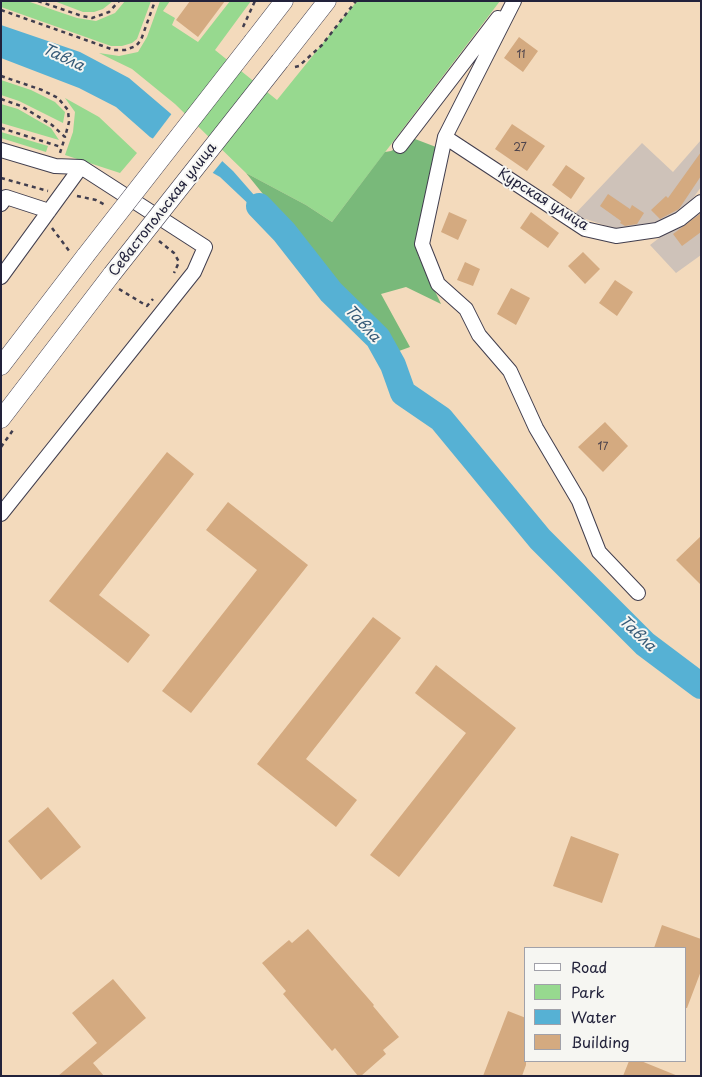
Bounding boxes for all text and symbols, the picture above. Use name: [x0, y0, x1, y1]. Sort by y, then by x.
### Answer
water label: Тавла: [39, 41, 87, 75]
house number: 11: [516, 48, 526, 62]
street label: Севастопольская улица: [106, 140, 220, 280]
house number: 27: [513, 141, 527, 155]
street label: Курская улица: [495, 165, 591, 235]
water label: Тавла: [341, 302, 383, 346]
house number: 17: [598, 440, 608, 454]
water label: Тавла: [615, 613, 659, 655]
legend: [524, 947, 687, 1062]
text: Road: [571, 955, 607, 978]
text: Park: [571, 980, 605, 1003]
text: Water: [571, 1005, 616, 1028]
text: Building: [571, 1030, 630, 1053]

